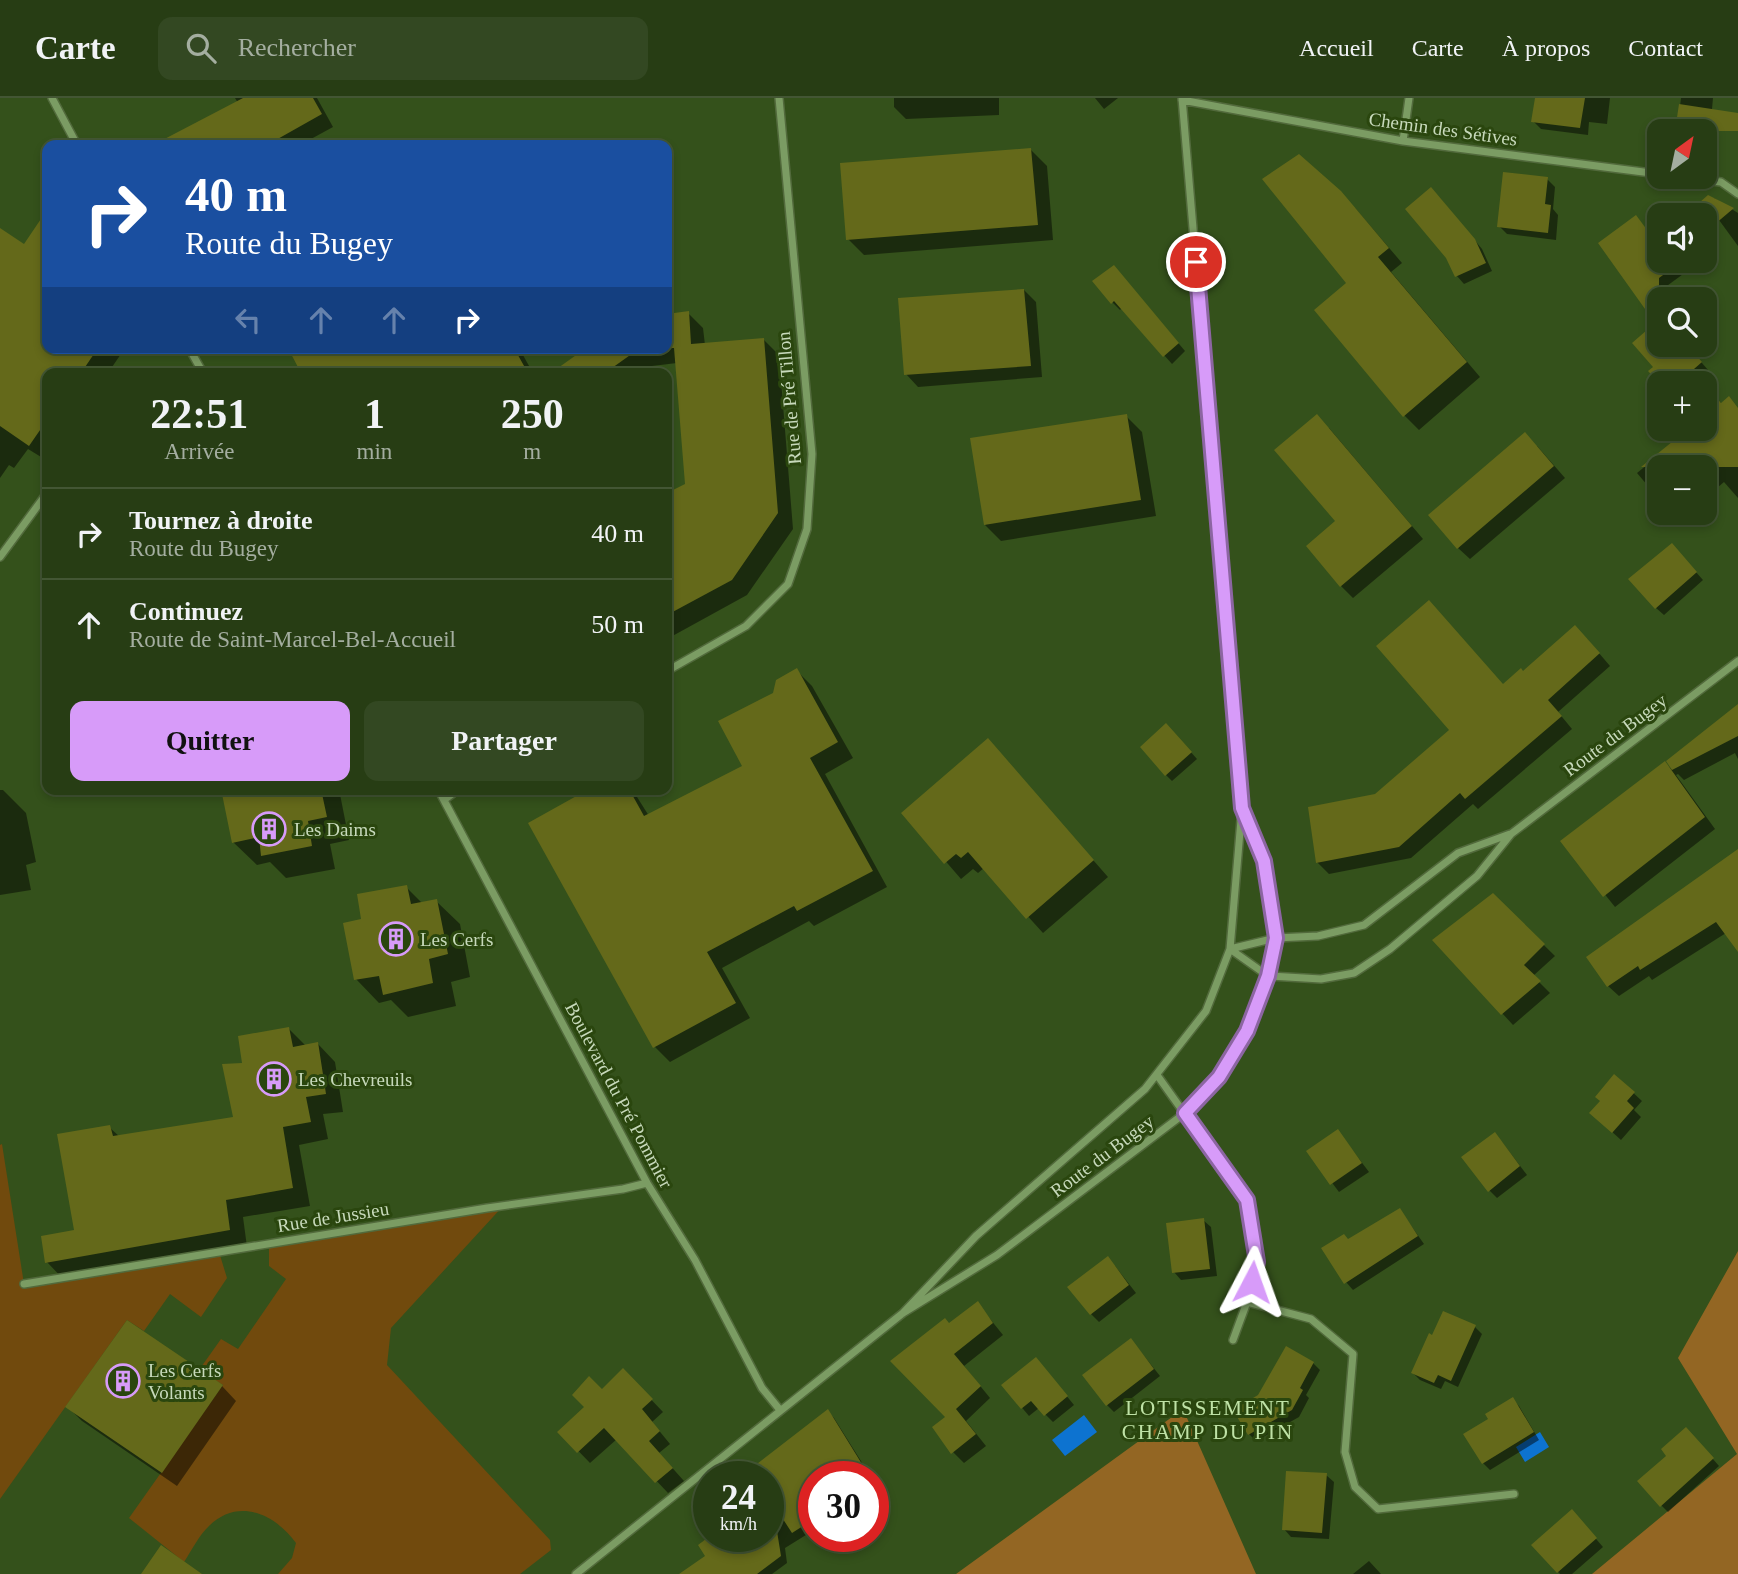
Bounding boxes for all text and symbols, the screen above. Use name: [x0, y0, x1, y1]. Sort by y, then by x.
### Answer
search box: [158, 17, 648, 80]
icon: search: [182, 29, 220, 67]
text: Carte: [35, 30, 116, 66]
text: Rechercher: [238, 33, 356, 62]
text: Accueil: [1299, 35, 1374, 61]
text: Carte: [1412, 35, 1464, 61]
text: À propos: [1502, 35, 1590, 61]
text: Contact: [1628, 35, 1703, 61]
street label: Chemin des Sétives: [1367, 108, 1519, 150]
north arrow: [1647, 119, 1717, 189]
map controls: [1647, 119, 1717, 525]
text: 40 m: [185, 167, 287, 222]
icon: right: [70, 168, 161, 259]
button: sound: [1647, 203, 1717, 273]
text: Route du Bugey: [185, 225, 393, 261]
pin: [1166, 232, 1226, 292]
icon: arrive: [1177, 243, 1215, 281]
button: search: [1647, 287, 1717, 357]
icon: left: [229, 301, 267, 339]
icon: ahead: [302, 301, 340, 339]
icon: ahead: [375, 301, 413, 339]
icon: right: [448, 301, 486, 339]
street label: Rue de Pré Tillon: [773, 330, 805, 465]
button: +: [1647, 371, 1717, 441]
text: 22:51: [150, 391, 248, 437]
text: 1: [364, 391, 385, 437]
text: 250: [501, 391, 564, 437]
text: Arrivée: [164, 439, 234, 464]
text: min: [357, 439, 392, 464]
text: m: [523, 439, 541, 464]
button: −: [1647, 455, 1717, 525]
text: Tournez à droite: [129, 506, 312, 535]
icon: right: [70, 515, 108, 553]
text: 40 m: [591, 519, 644, 548]
text: Route du Bugey: [129, 536, 279, 561]
text: Continuez: [129, 597, 243, 626]
icon: ahead: [70, 606, 108, 644]
text: 50 m: [591, 610, 644, 639]
text: Route de Saint-Marcel-Bel-Accueil: [129, 627, 456, 652]
street label: Route du Bugey: [1559, 689, 1671, 781]
button: Quitter: [70, 701, 350, 781]
button: Partager: [364, 701, 644, 781]
building icon: Les Daims: [250, 810, 288, 848]
place label: Les Daims: [294, 819, 376, 840]
building icon: Les Cerfs: [377, 920, 415, 958]
place label: Les Cerfs: [420, 929, 493, 950]
street label: Boulevard du Pré Pommier: [561, 999, 677, 1192]
building icon: Les Chevreuils: [255, 1060, 293, 1098]
place label: Les Chevreuils: [298, 1069, 413, 1090]
street label: Route du Bugey: [1046, 1110, 1158, 1202]
street label: Rue de Jussieu: [276, 1198, 391, 1236]
position arrow: [1215, 1245, 1289, 1319]
place label: Les Cerfs Volants: [148, 1360, 221, 1403]
building icon: Les Cerfs Volants: [104, 1362, 142, 1400]
district label: LOTISSEMENT CHAMP DU PIN: [1122, 1396, 1294, 1444]
speed limit sign: 30: [798, 1461, 889, 1552]
text: 24: [721, 1478, 756, 1517]
text: km/h: [720, 1514, 757, 1534]

